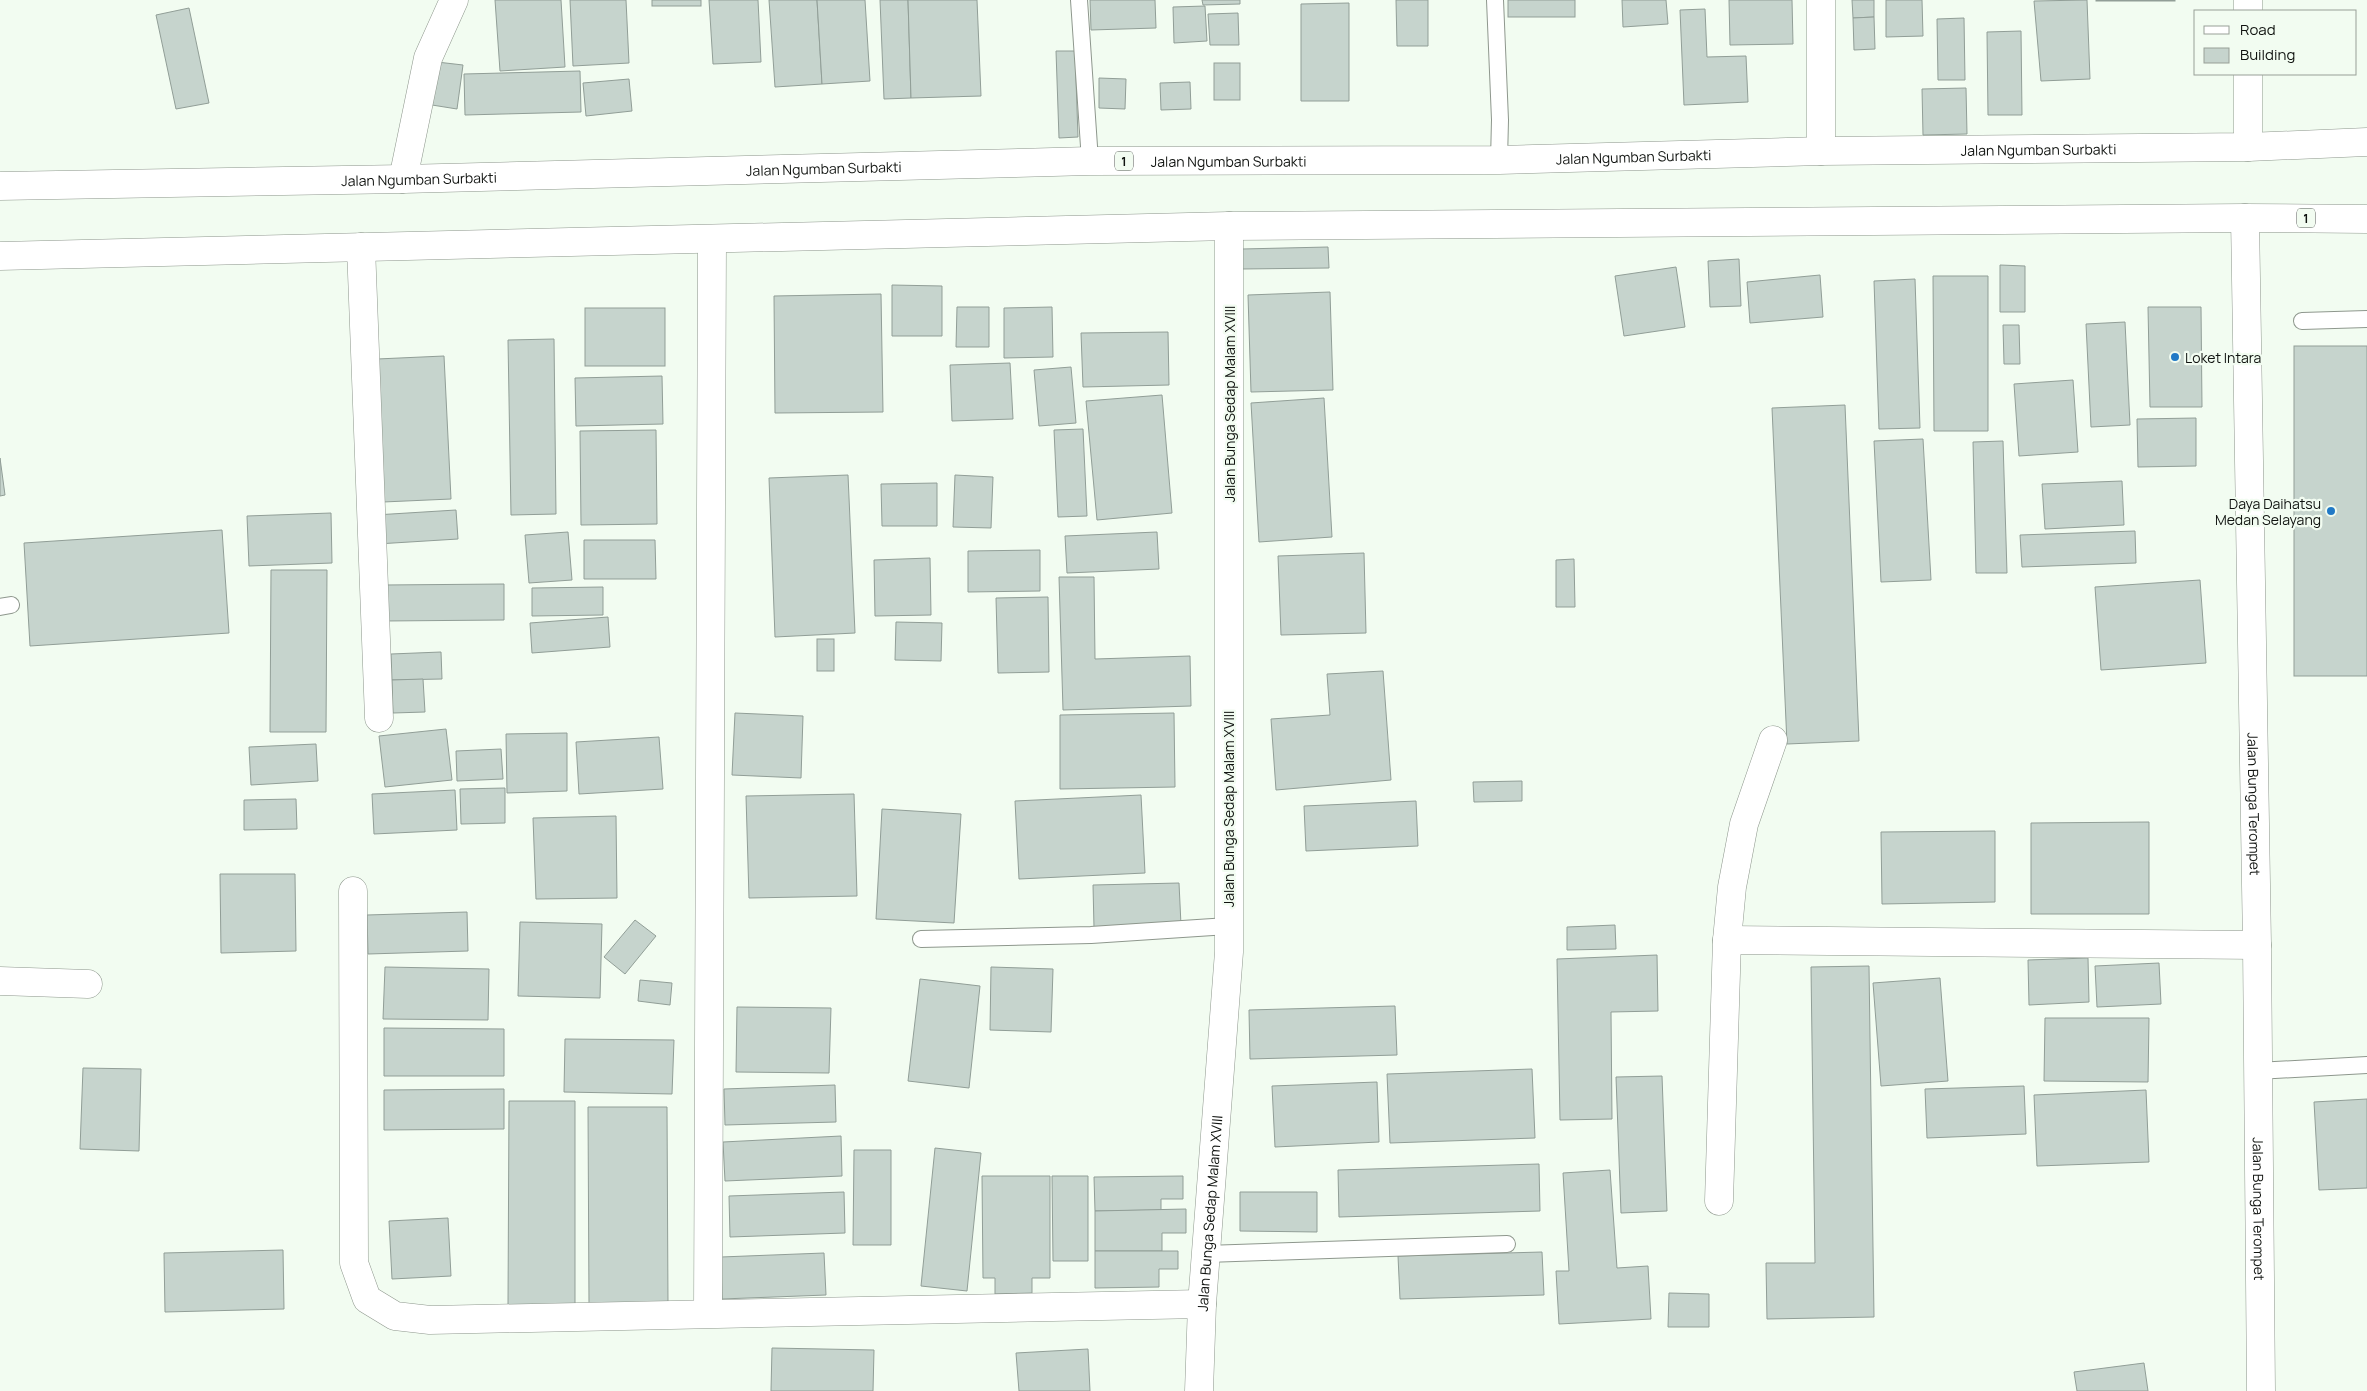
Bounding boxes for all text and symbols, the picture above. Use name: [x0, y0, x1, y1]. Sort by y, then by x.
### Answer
legend: [2194, 10, 2357, 75]
text: Road: [2240, 19, 2276, 40]
text: Building: [2240, 44, 2295, 65]
street label: Jalan Ngumban Surbakti: [1961, 139, 2117, 159]
street label: Jalan Ngumban Surbakti: [1556, 145, 1712, 168]
street label: Jalan Ngumban Surbakti: [1151, 151, 1307, 170]
road number: 1: [1115, 152, 1133, 170]
street label: Jalan Ngumban Surbakti: [746, 156, 902, 180]
street label: Jalan Ngumban Surbakti: [341, 167, 497, 190]
road number: 1: [2297, 208, 2315, 228]
street label: Jalan Bunga Sedap Malam XVIII: [1220, 306, 1239, 502]
place label: Loket Intara: [2185, 348, 2261, 367]
marker: Loket Intara: [2169, 351, 2181, 363]
place label: Daya Daihatsu Medan Selayang: [2215, 494, 2321, 529]
marker: Daya Daihatsu Medan Selayang: [2325, 505, 2337, 517]
street label: Jalan Bunga Sedap Malam XVIII: [1219, 711, 1238, 907]
street label: Jalan Bunga Terompet: [2244, 732, 2265, 876]
street label: Jalan Bunga Sedap Malam XVIII: [1192, 1115, 1226, 1312]
street label: Jalan Bunga Terompet: [2249, 1137, 2270, 1281]

